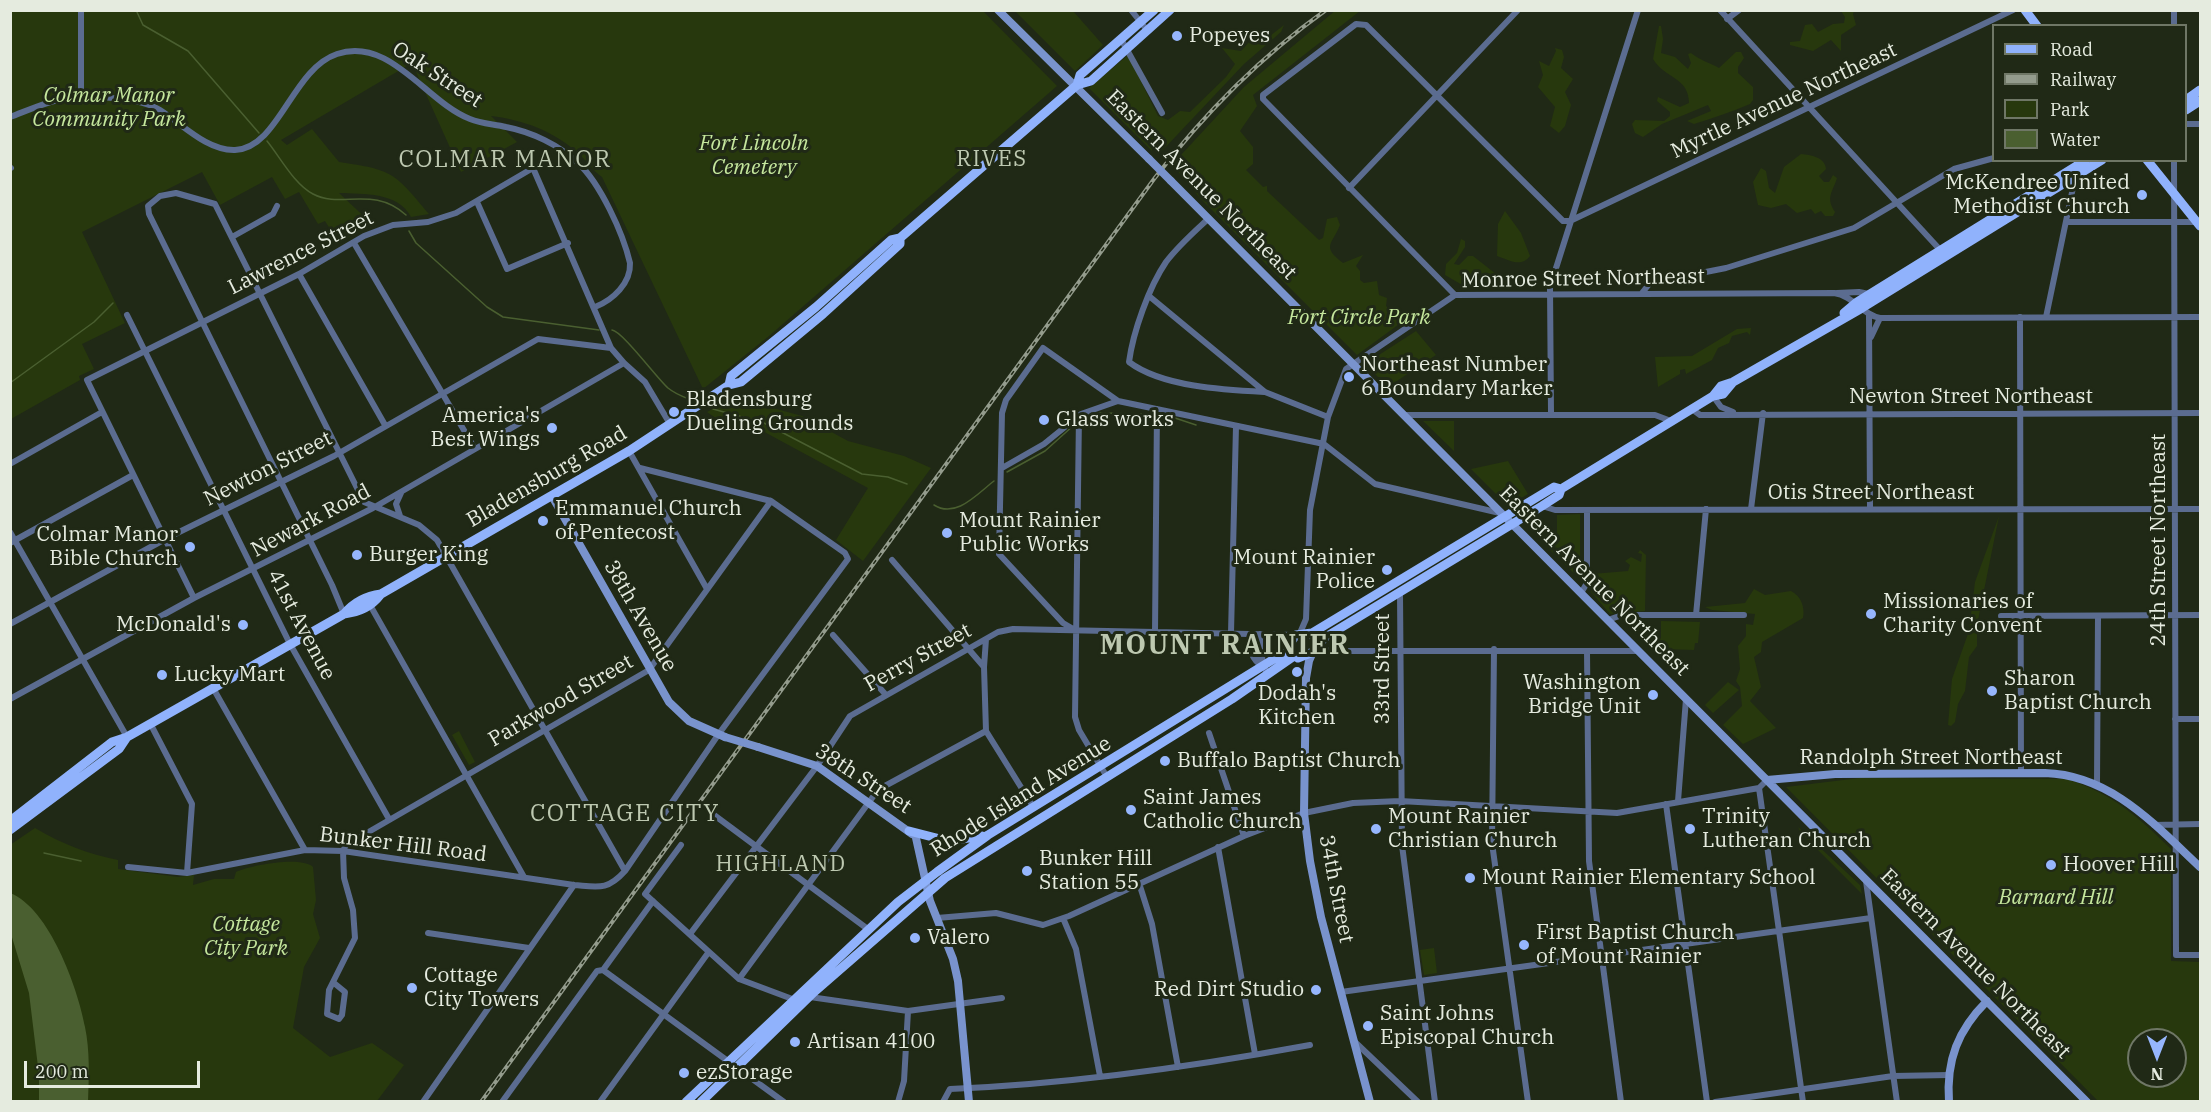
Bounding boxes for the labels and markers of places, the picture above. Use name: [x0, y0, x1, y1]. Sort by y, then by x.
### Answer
place label: Popeyes: [1189, 23, 1270, 49]
marker: Popeyes: [1170, 29, 1184, 43]
place label: McKendree United Methodist Church: [1945, 170, 2130, 220]
marker: McKendree United Methodist Church: [2135, 188, 2149, 202]
place label: Northeast Number 6 Boundary Marker: [1361, 352, 1553, 402]
marker: Northeast Number 6 Boundary Marker: [1342, 370, 1356, 384]
place label: Bladensburg Dueling Grounds: [686, 387, 853, 437]
place label: America's Best Wings: [431, 403, 540, 453]
marker: Bladensburg Dueling Grounds: [667, 405, 681, 419]
place label: Glass works: [1056, 407, 1174, 433]
marker: Glass works: [1037, 413, 1051, 427]
marker: America's Best Wings: [545, 421, 559, 435]
place label: Emmanuel Church of Pentecost: [555, 496, 742, 546]
place label: Mount Rainier Public Works: [959, 508, 1101, 558]
marker: Emmanuel Church of Pentecost: [536, 514, 550, 528]
place label: Colmar Manor Bible Church: [36, 522, 178, 572]
marker: Mount Rainier Public Works: [940, 526, 954, 540]
marker: Colmar Manor Bible Church: [183, 540, 197, 554]
place label: Burger King: [369, 542, 488, 568]
place label: Mount Rainier Police: [1233, 545, 1375, 595]
marker: Burger King: [350, 548, 364, 562]
marker: Mount Rainier Police: [1380, 563, 1394, 577]
place label: Missionaries of Charity Convent: [1883, 589, 2042, 639]
marker: Missionaries of Charity Convent: [1864, 607, 1878, 621]
place label: McDonald's: [116, 612, 231, 638]
marker: McDonald's: [236, 618, 250, 632]
place label: Lucky Mart: [174, 662, 285, 688]
marker: Dodah's Kitchen: [1290, 665, 1304, 679]
place label: Sharon Baptist Church: [2004, 666, 2152, 716]
marker: Lucky Mart: [155, 668, 169, 682]
place label: Washington Bridge Unit: [1523, 670, 1641, 720]
place label: Dodah's Kitchen: [1258, 681, 1336, 731]
marker: Sharon Baptist Church: [1985, 684, 1999, 698]
marker: Washington Bridge Unit: [1646, 688, 1660, 702]
place label: Buffalo Baptist Church: [1177, 748, 1401, 774]
marker: Buffalo Baptist Church: [1158, 754, 1172, 768]
place label: Saint James Catholic Church: [1143, 785, 1302, 835]
marker: Saint James Catholic Church: [1124, 803, 1138, 817]
place label: Mount Rainier Christian Church: [1388, 804, 1558, 854]
place label: Trinity Lutheran Church: [1702, 804, 1871, 854]
marker: Mount Rainier Christian Church: [1369, 822, 1383, 836]
marker: Trinity Lutheran Church: [1683, 822, 1697, 836]
place label: Bunker Hill Station 55: [1039, 846, 1152, 896]
place label: Hoover Hill: [2063, 852, 2175, 878]
marker: Hoover Hill: [2044, 858, 2058, 872]
marker: Bunker Hill Station 55: [1020, 864, 1034, 878]
place label: Mount Rainier Elementary School: [1482, 865, 1816, 891]
marker: Mount Rainier Elementary School: [1463, 871, 1477, 885]
place label: First Baptist Church of Mount Rainier: [1536, 920, 1735, 970]
place label: Valero: [927, 925, 990, 951]
marker: Valero: [908, 931, 922, 945]
marker: First Baptist Church of Mount Rainier: [1517, 938, 1531, 952]
place label: Cottage City Towers: [424, 963, 539, 1013]
place label: Red Dirt Studio: [1154, 977, 1304, 1003]
marker: Cottage City Towers: [405, 981, 419, 995]
marker: Red Dirt Studio: [1309, 983, 1323, 997]
place label: Saint Johns Episcopal Church: [1380, 1001, 1554, 1051]
marker: Saint Johns Episcopal Church: [1361, 1019, 1375, 1033]
place label: Artisan 4100: [807, 1029, 935, 1055]
marker: Artisan 4100: [788, 1035, 802, 1049]
place label: ezStorage: [696, 1060, 793, 1086]
marker: ezStorage: [677, 1066, 691, 1080]

